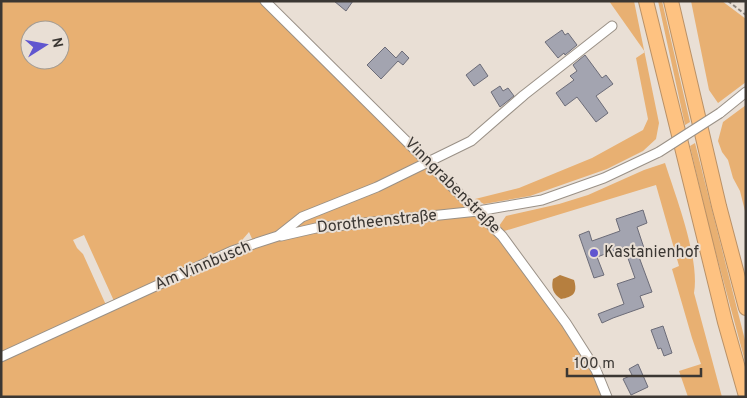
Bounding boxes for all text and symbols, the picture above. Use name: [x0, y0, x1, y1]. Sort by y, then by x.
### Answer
north arrow: [20, 20, 70, 70]
text: N: [47, 36, 66, 49]
street label: Vinngrabenstraße: [400, 134, 504, 238]
street label: Dorotheenstraße: [316, 206, 438, 238]
street label: Am Vinnbusch: [152, 237, 254, 295]
place label: Kastanienhof: [604, 243, 699, 263]
marker: Kastanienhof: [588, 247, 600, 259]
scale bar: [567, 346, 701, 378]
text: 100 m: [574, 355, 615, 374]

